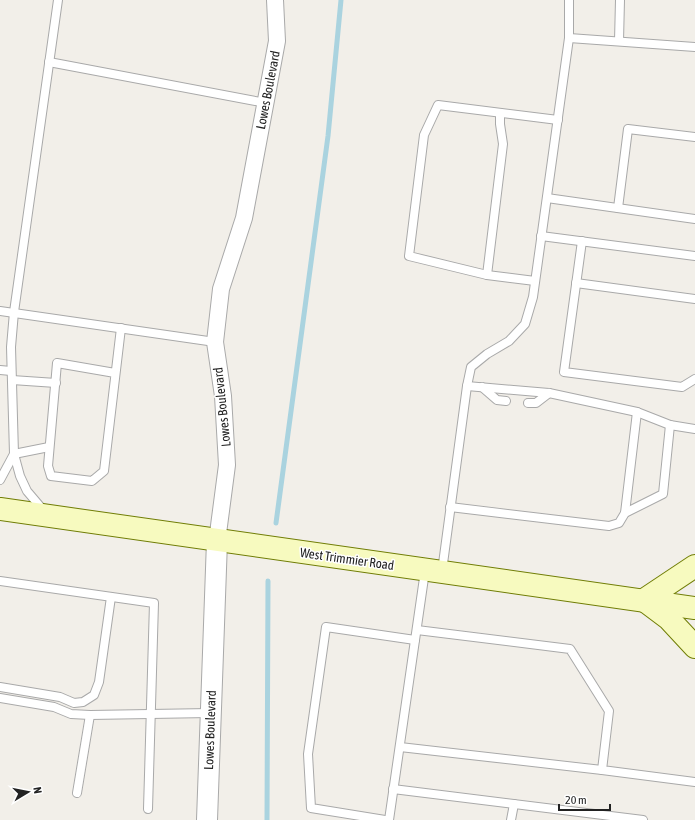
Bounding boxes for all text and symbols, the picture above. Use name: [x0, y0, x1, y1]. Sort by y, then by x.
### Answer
street label: Lowes Boulevard: [253, 49, 283, 131]
street label: Lowes Boulevard: [210, 367, 234, 447]
street label: West Trimmier Road: [299, 545, 395, 573]
street label: Lowes Boulevard: [201, 690, 219, 770]
north arrow: [8, 772, 48, 812]
text: N: [31, 786, 44, 795]
scale bar: [559, 786, 610, 812]
text: 20 m: [565, 793, 587, 807]

